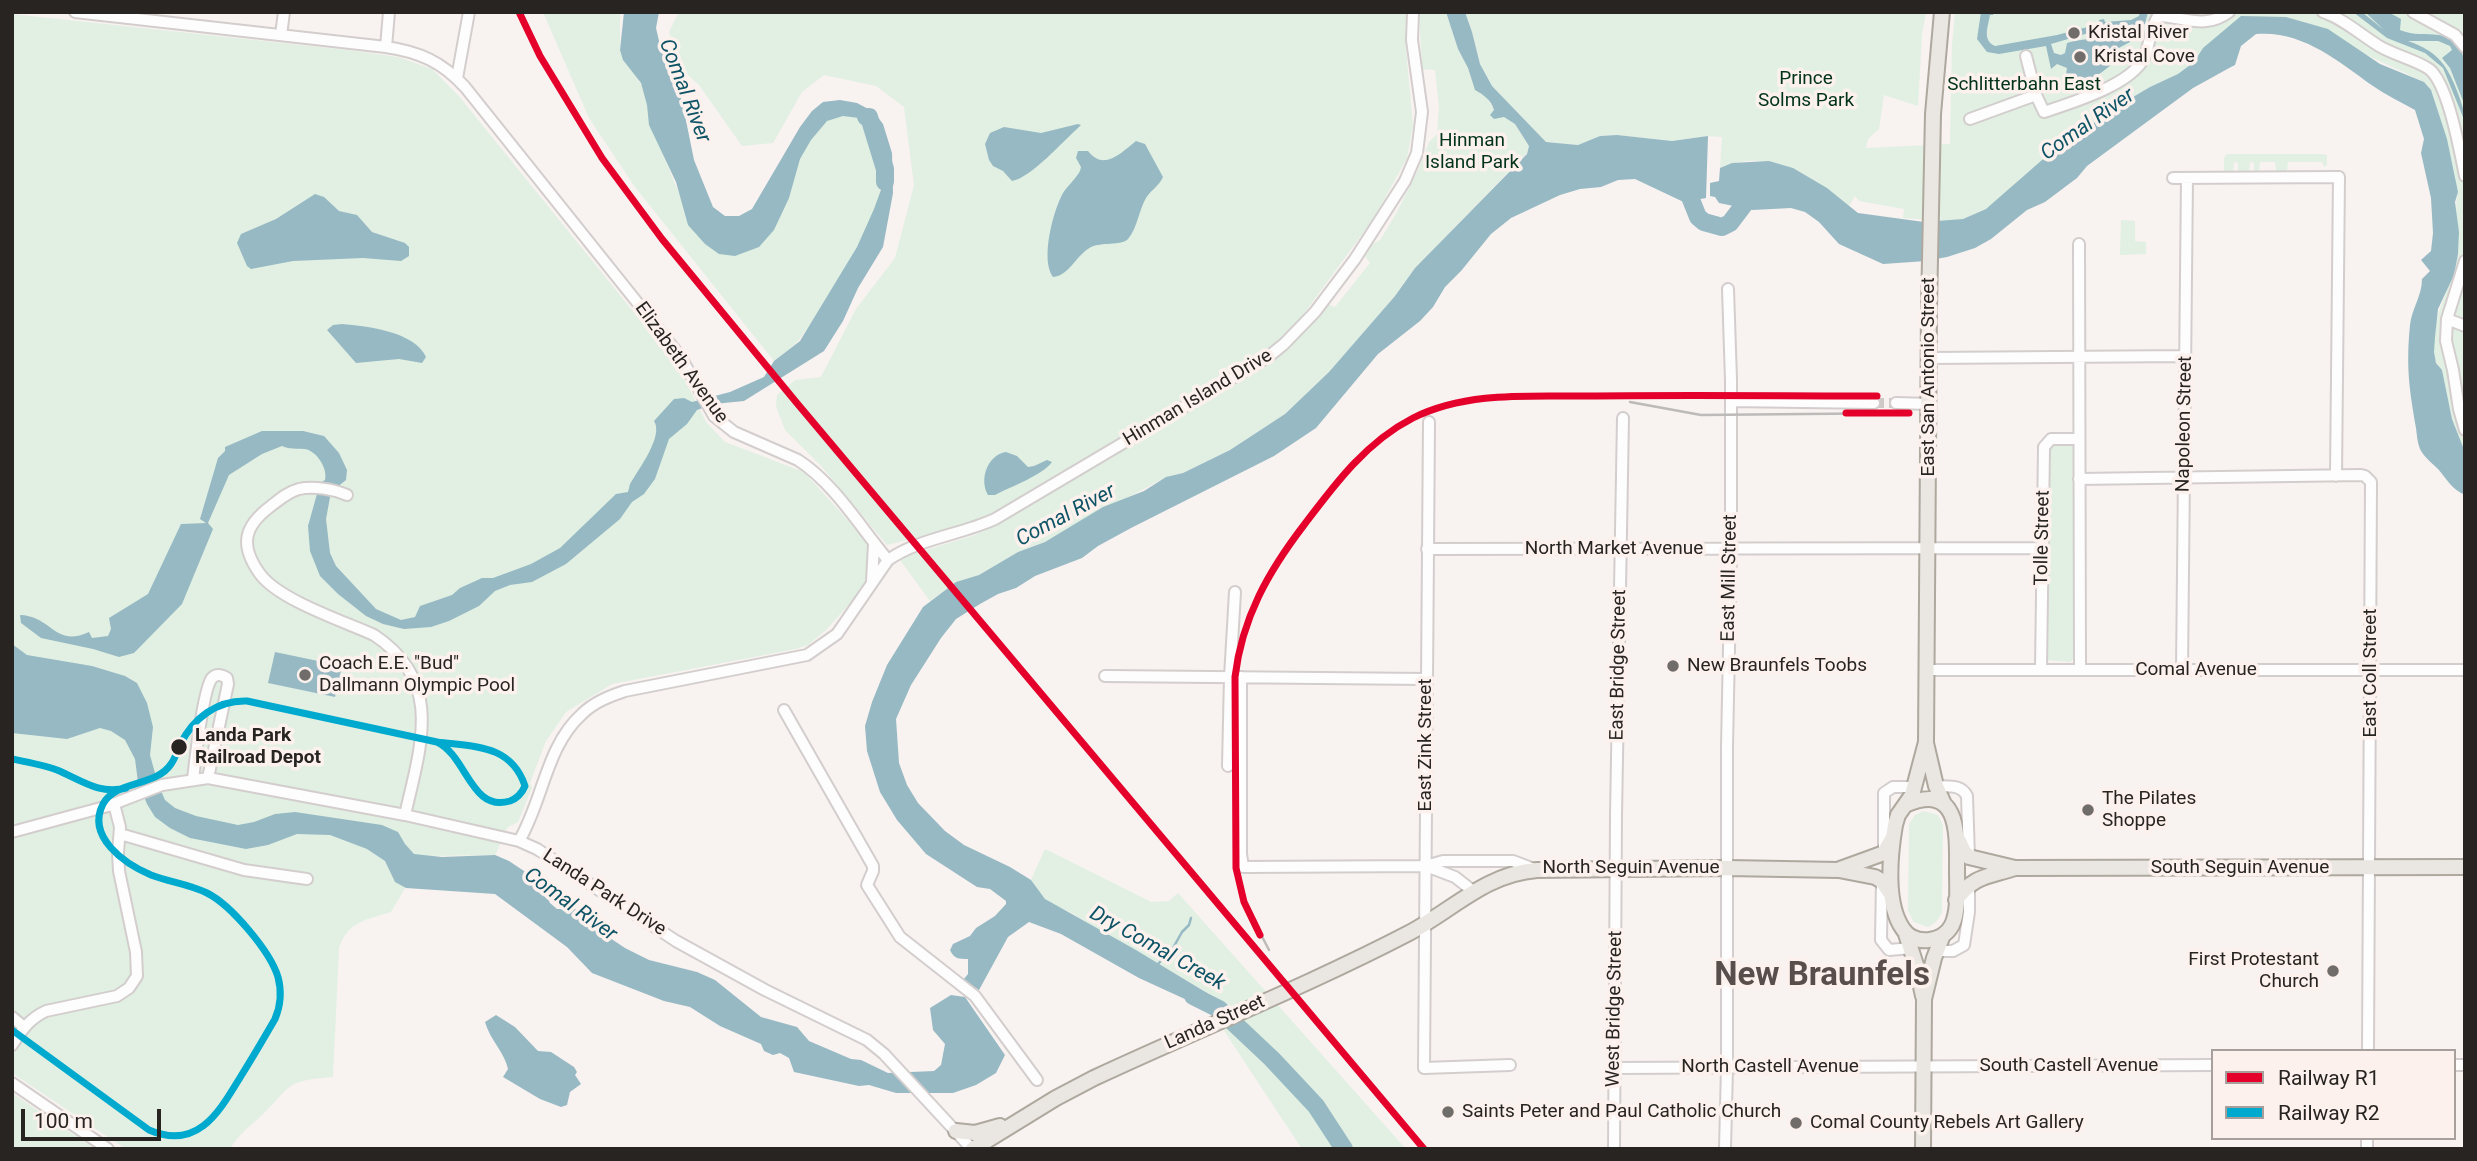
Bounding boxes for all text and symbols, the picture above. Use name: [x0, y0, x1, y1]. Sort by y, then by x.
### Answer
place label: Kristal River: [2088, 22, 2189, 44]
marker: Kristal River: [2066, 25, 2082, 41]
water label: Comal River: [653, 36, 715, 146]
place label: Kristal Cove: [2094, 46, 2195, 68]
marker: Kristal Cove: [2072, 49, 2088, 65]
park label: Prince Solms Park: [1758, 68, 1854, 112]
park label: Schlitterbahn East: [1947, 74, 2101, 96]
water label: Comal River: [2036, 83, 2140, 167]
park label: Hinman Island Park: [1425, 130, 1519, 174]
street label: East San Antonio Street: [1918, 277, 1940, 477]
street label: Elizabeth Avenue: [629, 298, 733, 428]
street label: Hinman Island Drive: [1120, 345, 1276, 451]
street label: Napoleon Street: [2172, 356, 2198, 492]
water label: Comal River: [1012, 479, 1120, 553]
street label: Tolle Street: [2031, 490, 2055, 586]
street label: East Mill Street: [1717, 514, 1743, 642]
street label: North Market Avenue: [1525, 538, 1703, 560]
street label: East Bridge Street: [1606, 589, 1632, 741]
street label: East Coll Street: [2360, 608, 2382, 738]
place label: Coach E.E. "Bud" Dallmann Olympic Pool: [319, 653, 515, 697]
place label: New Braunfels Toobs: [1687, 655, 1867, 677]
marker: New Braunfels Toobs: [1665, 658, 1681, 674]
street label: Comal Avenue: [2135, 659, 2257, 681]
marker: Coach E.E. "Bud" Dallmann Olympic Pool: [297, 667, 313, 683]
street label: East Zink Street: [1415, 679, 1437, 811]
place label: Landa Park Railroad Depot: [195, 725, 321, 769]
marker: Landa Park Railroad Depot: [169, 737, 189, 757]
place label: The Pilates Shoppe: [2102, 788, 2196, 832]
marker: The Pilates Shoppe: [2080, 802, 2096, 818]
street label: Landa Park Drive: [538, 845, 670, 941]
street label: North Seguin Avenue: [1542, 857, 1720, 879]
street label: South Seguin Avenue: [2151, 857, 2329, 879]
water label: Comal River: [519, 863, 621, 947]
water label: Dry Comal Creek: [1085, 901, 1229, 997]
street label: West Bridge Street: [1602, 931, 1628, 1087]
place label: First Protestant Church: [2188, 949, 2319, 993]
district label: New Braunfels: [1714, 957, 1930, 997]
marker: First Protestant Church: [2325, 963, 2341, 979]
street label: Landa Street: [1162, 991, 1268, 1055]
legend: [2211, 1049, 2456, 1140]
street label: South Castell Avenue: [1980, 1055, 2158, 1077]
street label: North Castell Avenue: [1681, 1056, 1859, 1078]
text: Railway R1: [2278, 1066, 2380, 1090]
scale bar: [24, 1094, 164, 1138]
place label: Saints Peter and Paul Catholic Church: [1462, 1101, 1781, 1123]
text: Railway R2: [2278, 1101, 2380, 1125]
marker: Saints Peter and Paul Catholic Church: [1440, 1104, 1456, 1120]
text: 100 m: [34, 1109, 93, 1133]
place label: Comal County Rebels Art Gallery: [1810, 1112, 2084, 1134]
marker: Comal County Rebels Art Gallery: [1788, 1115, 1804, 1131]

